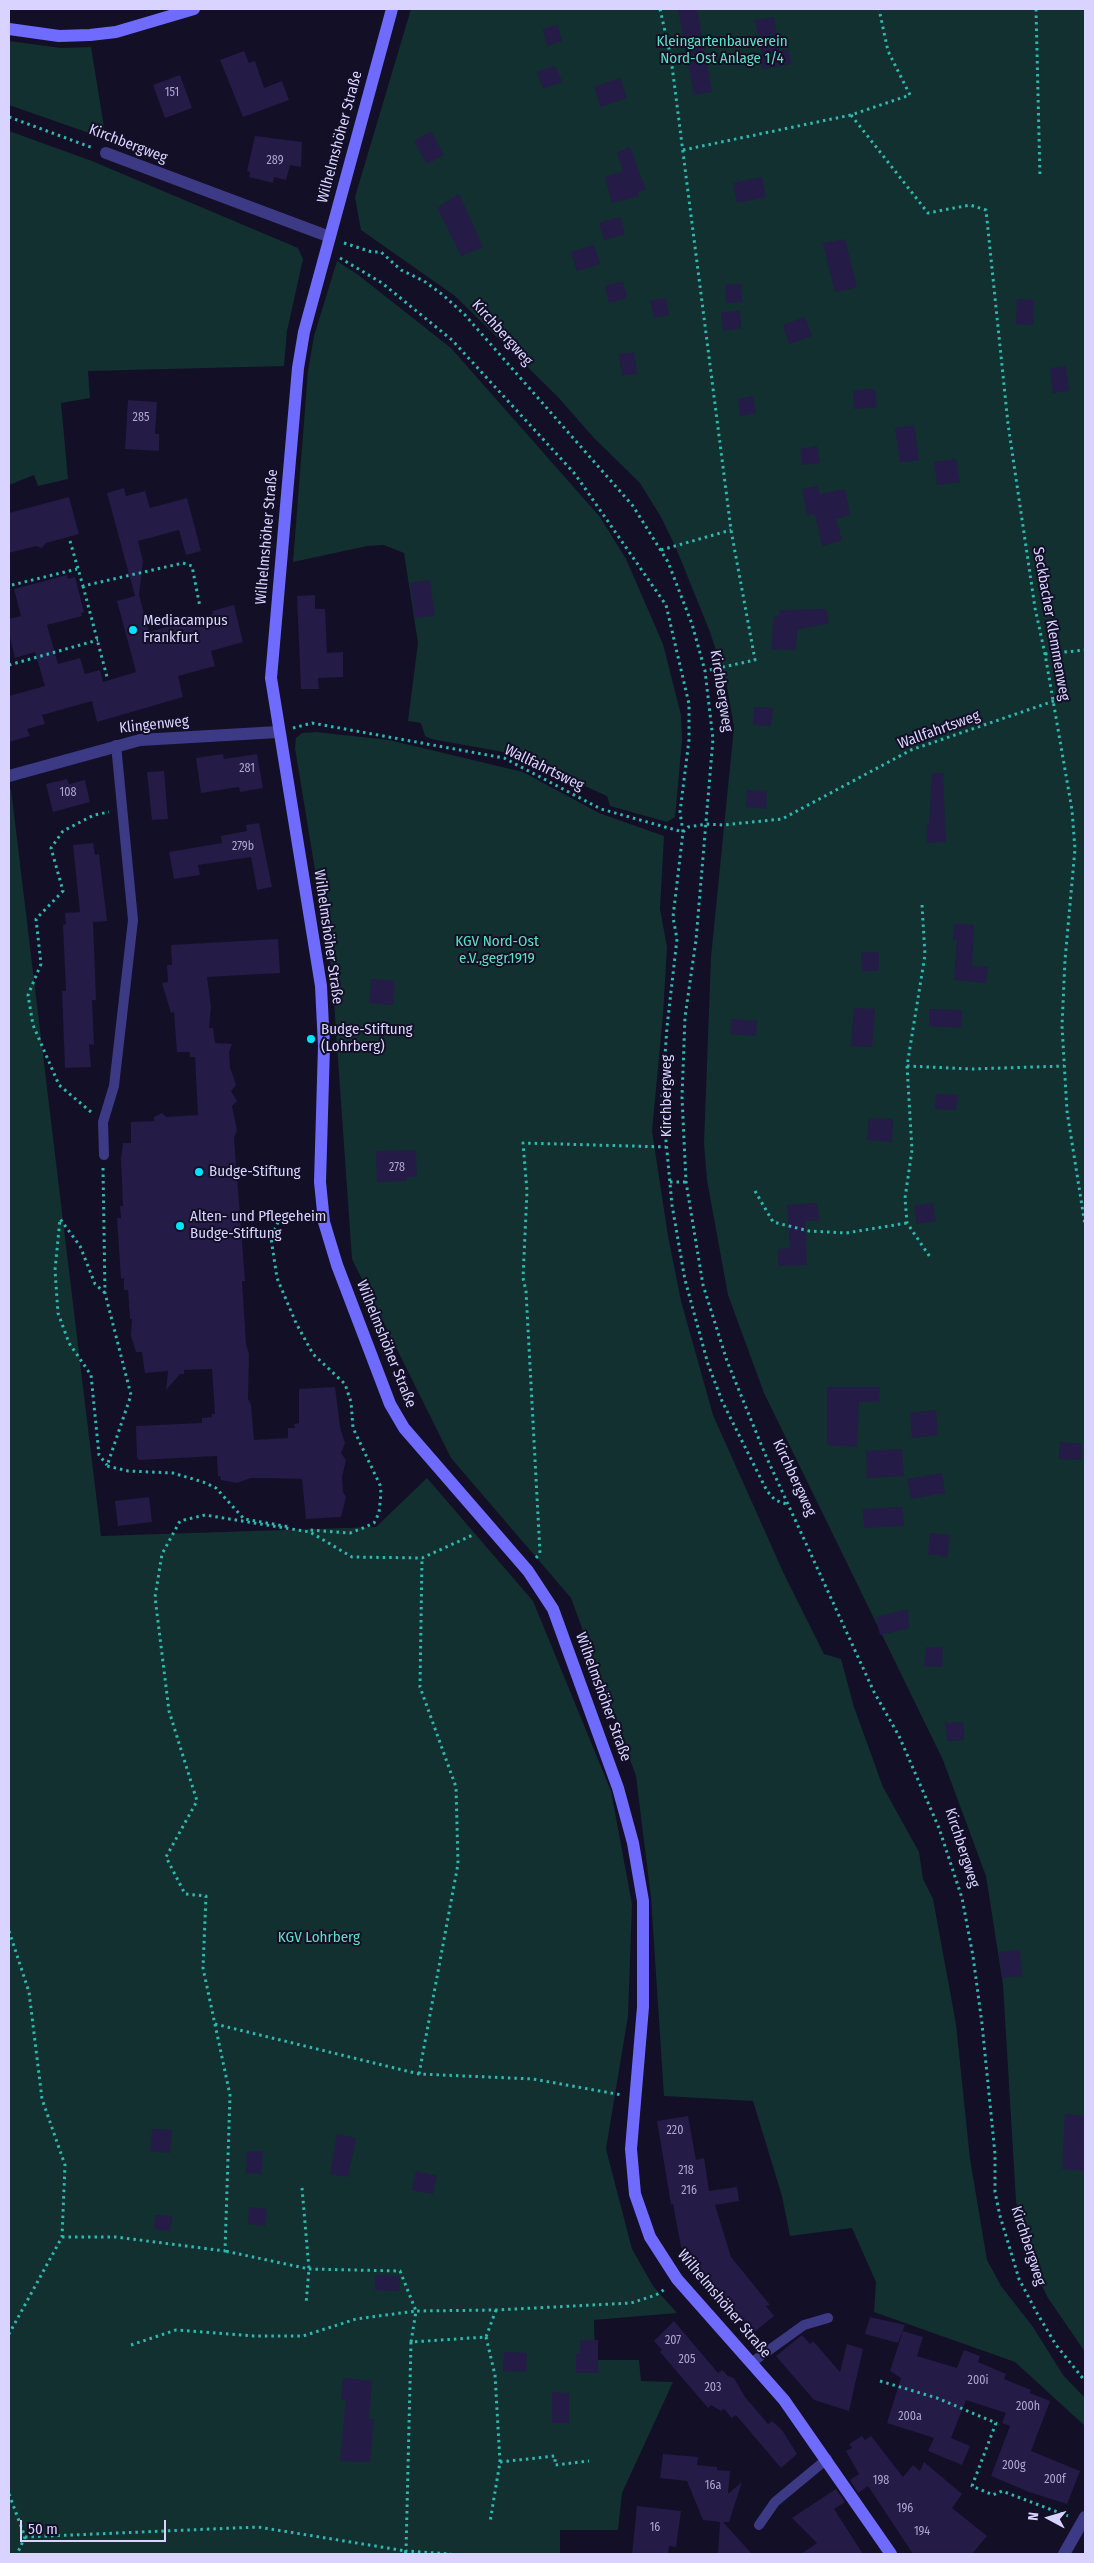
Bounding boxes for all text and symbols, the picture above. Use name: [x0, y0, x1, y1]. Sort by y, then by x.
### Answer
park label: Kleingartenbauverein Nord-Ost Anlage 1/4: [656, 33, 788, 68]
street label: Wilhelmshöher Straße: [314, 69, 366, 205]
house number: 151: [165, 86, 179, 100]
street label: Kirchbergweg: [86, 121, 170, 167]
house number: 289: [267, 154, 283, 168]
street label: Kirchbergweg: [468, 296, 536, 370]
house number: 285: [133, 411, 149, 425]
street label: Wilhelmshöher Straße: [252, 468, 282, 606]
street label: Seckbacher Klemmenweg: [1029, 546, 1073, 702]
place label: Mediacampus Frankfurt: [143, 612, 228, 647]
marker: Mediacampus Frankfurt: [127, 624, 139, 636]
street label: Kirchbergweg: [706, 649, 736, 733]
street label: Wallfahrtsweg: [895, 707, 983, 753]
street label: Klingenweg: [118, 712, 190, 738]
street label: Wallfahrtsweg: [501, 741, 587, 795]
house number: 281: [239, 762, 255, 776]
house number: 108: [60, 786, 76, 800]
house number: 279b: [232, 840, 254, 854]
street label: Wilhelmshöher Straße: [310, 868, 346, 1006]
park label: KGV Nord-Ost e.V.,gegr.1919: [455, 933, 539, 968]
place label: Budge-Stiftung (Lohrberg): [321, 1021, 413, 1056]
marker: Budge-Stiftung (Lohrberg): [305, 1033, 317, 1045]
street label: Kirchbergweg: [658, 1055, 676, 1137]
house number: 278: [389, 1161, 405, 1175]
place label: Budge-Stiftung: [209, 1163, 301, 1181]
marker: Budge-Stiftung: [193, 1166, 205, 1178]
place label: Alten- und Pflegeheim Budge-Stiftung: [190, 1208, 326, 1243]
marker: Alten- und Pflegeheim Budge-Stiftung: [174, 1220, 186, 1232]
street label: Wilhelmshöher Straße: [352, 1278, 420, 1410]
street label: Kirchbergweg: [768, 1437, 820, 1519]
street label: Wilhelmshöher Straße: [571, 1630, 635, 1764]
street label: Kirchbergweg: [941, 1806, 983, 1890]
park label: KGV Lohrberg: [278, 1929, 360, 1947]
house number: 220: [667, 2124, 683, 2138]
house number: 218: [678, 2164, 694, 2178]
house number: 216: [681, 2184, 697, 2198]
street label: Kirchbergweg: [1007, 2204, 1049, 2288]
street label: Wilhelmshöher Straße: [673, 2246, 775, 2362]
house number: 207: [665, 2334, 681, 2348]
house number: 205: [678, 2353, 696, 2367]
house number: 200i: [968, 2374, 988, 2388]
house number: 203: [705, 2381, 721, 2395]
house number: 200h: [1016, 2400, 1040, 2414]
house number: 200a: [898, 2410, 922, 2424]
house number: 200g: [1002, 2459, 1026, 2473]
house number: 200f: [1044, 2473, 1066, 2487]
house number: 198: [873, 2474, 889, 2488]
house number: 16a: [705, 2479, 721, 2493]
north arrow: [1024, 2493, 1074, 2543]
house number: 196: [897, 2502, 913, 2516]
scale bar: [22, 2510, 169, 2542]
text: N: [1025, 2511, 1042, 2521]
text: 50 m: [28, 2520, 58, 2538]
house number: 16: [650, 2521, 660, 2535]
house number: 194: [914, 2525, 930, 2539]

